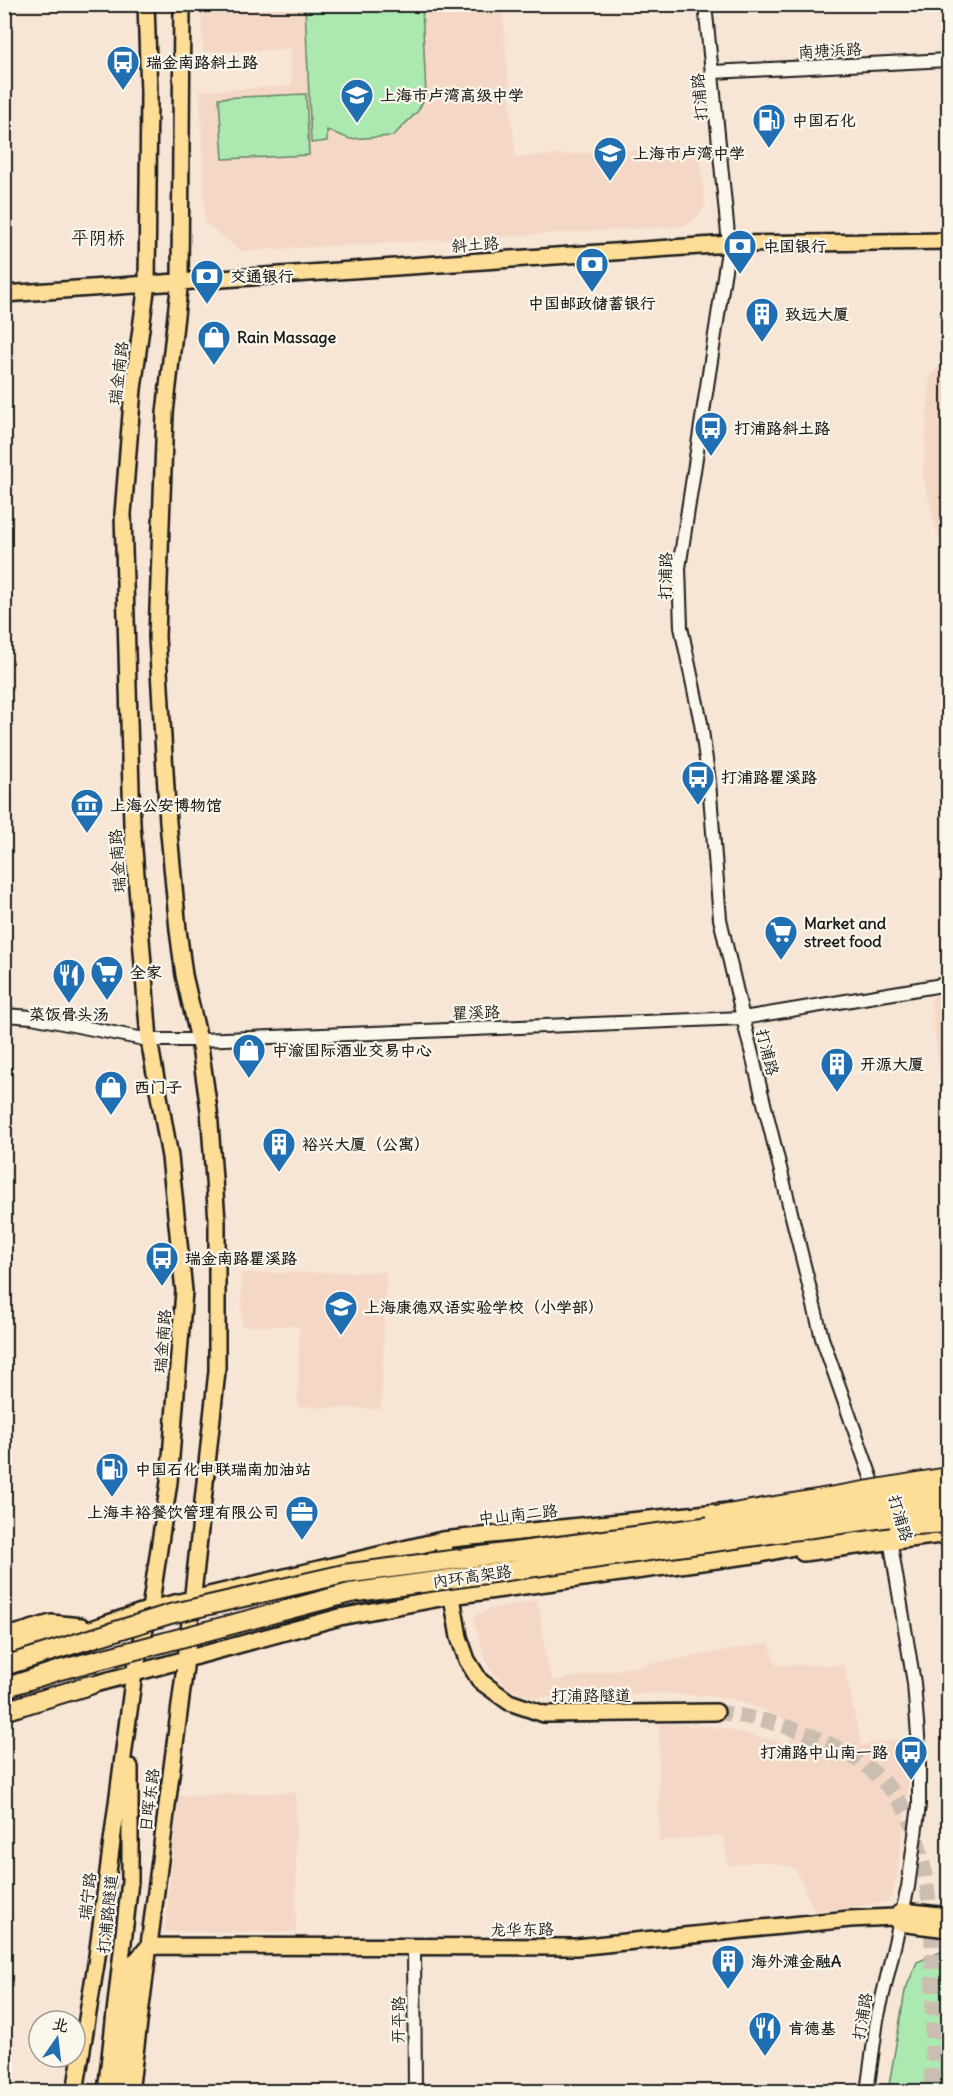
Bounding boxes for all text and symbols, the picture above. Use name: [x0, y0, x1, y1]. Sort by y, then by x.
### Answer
street label: 南塘浜路: [798, 38, 862, 62]
bus stop icon: 瑞金南路斜土路: [105, 44, 141, 91]
place label: 瑞金南路斜土路: [146, 52, 258, 72]
street label: 打浦路: [687, 72, 711, 122]
school or university icon: 上海市卢湾高级中学: [339, 77, 375, 124]
place label: 上海市卢湾高级中学: [380, 85, 524, 105]
fuel station icon: 中国石化: [751, 102, 787, 149]
place label: 中国石化: [792, 110, 856, 130]
school or university icon: 上海市卢湾中学: [592, 135, 628, 182]
place label: 上海市卢湾中学: [633, 143, 745, 163]
district label: 平阴桥: [71, 226, 125, 249]
bank icon: 中国银行: [722, 228, 758, 275]
street label: 斜土路: [450, 232, 500, 256]
place label: 中国银行: [763, 236, 827, 256]
bank icon: 中国邮政储蓄银行: [574, 246, 610, 293]
bank icon: 交通银行: [189, 258, 225, 305]
place label: 交通银行: [230, 266, 294, 286]
place label: 中国邮政储蓄银行: [528, 293, 656, 313]
building icon: 致远大厦: [744, 296, 780, 343]
place label: 致远大厦: [785, 304, 849, 324]
shop icon: Rain Massage: [196, 319, 232, 366]
place label: Rain Massage: [237, 327, 336, 348]
street label: 瑞金南路: [104, 340, 132, 406]
bus stop icon: 打浦路斜土路: [693, 410, 729, 457]
place label: 打浦路斜土路: [734, 418, 830, 438]
street label: 打浦路: [655, 552, 675, 600]
bus stop icon: 打浦路瞿溪路: [680, 759, 716, 806]
place label: 打浦路瞿溪路: [721, 767, 817, 787]
museum icon: 上海公安博物馆: [69, 787, 105, 834]
place label: 上海公安博物馆: [110, 795, 222, 815]
street label: 瑞金南路: [105, 828, 129, 894]
place label: Market and street food: [804, 913, 887, 951]
supermarket icon: Market and street food: [763, 914, 799, 961]
supermarket icon: 全家: [89, 954, 125, 1001]
restaurant icon: 菜饭骨头汤: [51, 957, 87, 1004]
place label: 全家: [130, 962, 162, 982]
street label: 瞿溪路: [452, 1001, 500, 1023]
place label: 菜饭骨头汤: [29, 1004, 109, 1024]
street label: 打浦路: [752, 1026, 784, 1078]
shop icon: 中渝国际酒业交易中心: [231, 1032, 267, 1079]
place label: 中渝国际酒业交易中心: [272, 1040, 432, 1060]
building icon: 开源大厦: [819, 1046, 855, 1093]
place label: 开源大厦: [860, 1054, 924, 1074]
shop icon: 西门子: [93, 1069, 129, 1116]
place label: 西门子: [134, 1077, 182, 1097]
building icon: 裕兴大厦（公寓）: [261, 1126, 297, 1173]
place label: 裕兴大厦（公寓）: [302, 1134, 430, 1154]
bus stop icon: 瑞金南路瞿溪路: [144, 1240, 180, 1287]
place label: 瑞金南路瞿溪路: [185, 1248, 297, 1268]
school or university icon: 上海康德双语实验学校（小学部）: [323, 1289, 359, 1336]
place label: 上海康德双语实验学校（小学部）: [364, 1297, 604, 1317]
street label: 瑞金南路: [149, 1308, 175, 1374]
fuel station icon: 中国石化申联瑞南加油站: [94, 1451, 130, 1498]
place label: 中国石化申联瑞南加油站: [135, 1459, 311, 1479]
street label: 打浦路: [885, 1492, 917, 1544]
office icon: 上海丰裕餐饮管理有限公司: [284, 1494, 320, 1541]
street label: 中山南二路: [477, 1500, 559, 1528]
place label: 上海丰裕餐饮管理有限公司: [87, 1502, 279, 1522]
street label: 内环高架路: [431, 1561, 513, 1591]
street label: 打浦路隧道: [551, 1685, 631, 1705]
bus stop icon: 打浦路中山南一路: [893, 1734, 929, 1781]
place label: 打浦路中山南一路: [760, 1742, 888, 1762]
street label: 日晖东路: [135, 1767, 163, 1833]
street label: 瑞宁路: [74, 1871, 100, 1921]
street label: 打浦路隧道: [93, 1873, 121, 1955]
street label: 龙华东路: [490, 1918, 554, 1940]
building icon: 海外滩金融A: [710, 1943, 746, 1990]
place label: 海外滩金融A: [751, 1951, 841, 1971]
street label: 打浦路: [848, 1991, 876, 2041]
street label: 开平路: [388, 1996, 408, 2044]
north arrow: [27, 2009, 87, 2069]
restaurant icon: 肯德基: [747, 2010, 783, 2057]
text: 北: [50, 2013, 71, 2036]
place label: 肯德基: [788, 2018, 836, 2038]

